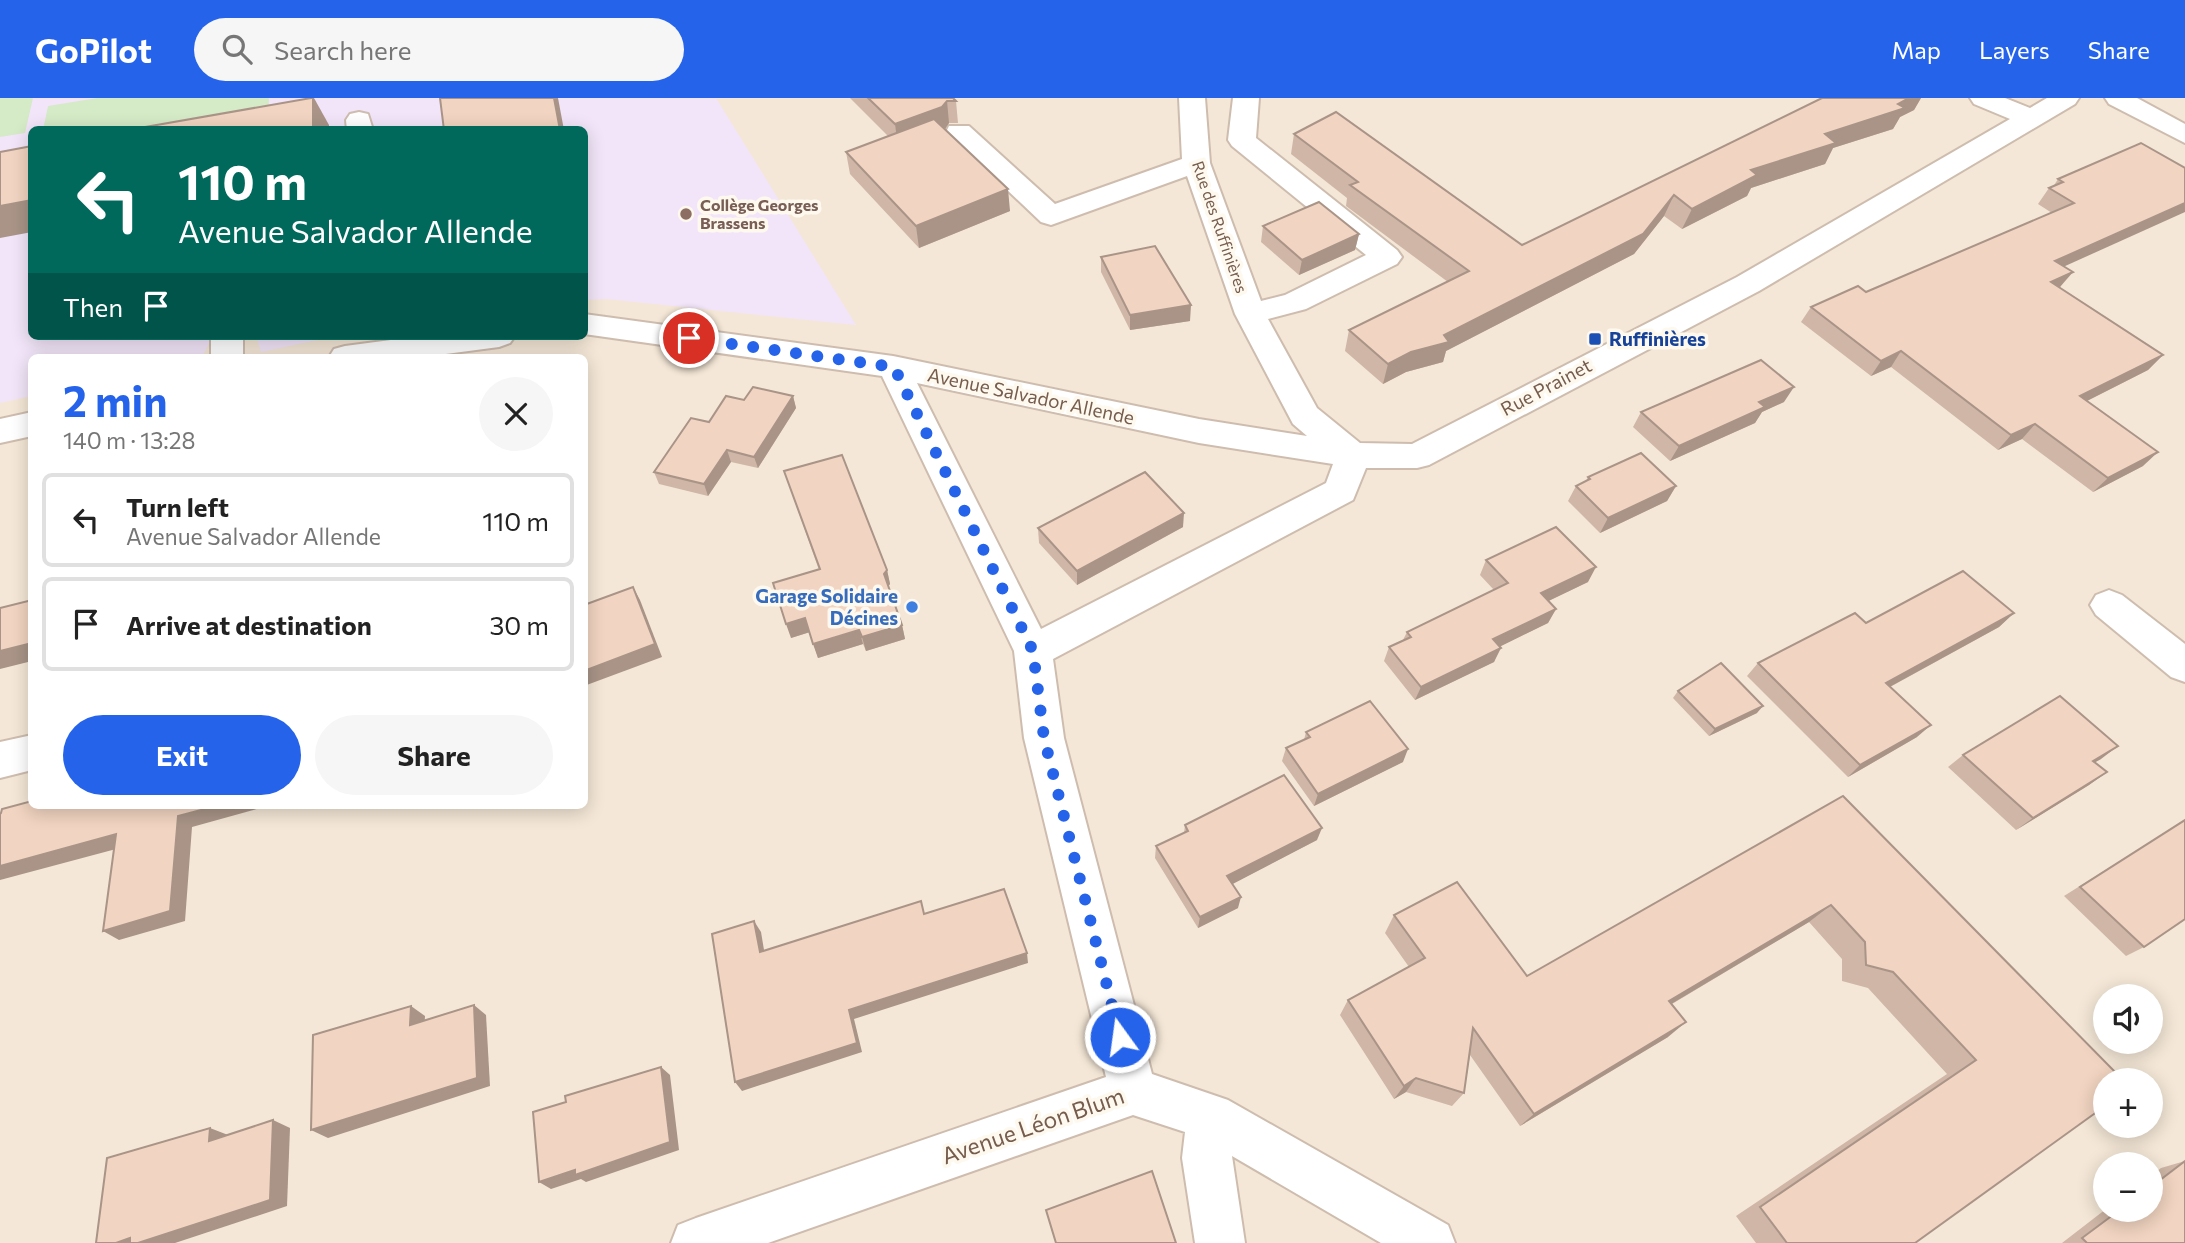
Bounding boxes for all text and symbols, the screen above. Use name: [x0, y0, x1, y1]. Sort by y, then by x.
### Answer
search box: [194, 18, 684, 81]
text: GoPilot: [35, 29, 152, 70]
icon: search: [218, 30, 256, 68]
text: Search here: [274, 34, 411, 65]
text: Map: [1892, 35, 1941, 64]
text: Layers: [1979, 35, 2050, 64]
text: Share: [2088, 35, 2150, 64]
text: 110 m: [178, 150, 307, 210]
icon: left: [63, 154, 154, 245]
street label: Rue des Ruffinières: [1189, 158, 1252, 295]
place label: Collège Georges Brassens: [700, 195, 819, 232]
marker: Collège Georges Brassens: [678, 206, 694, 222]
text: Avenue Salvador Allende: [178, 210, 533, 250]
icon: arrive: [137, 287, 175, 325]
text: Then: [63, 291, 123, 322]
pin: [659, 308, 719, 368]
icon: arrive: [670, 319, 708, 357]
place label: Ruffinières: [1609, 327, 1706, 350]
marker: Ruffinières: [1587, 331, 1603, 347]
street label: Rue Prainet: [1496, 353, 1595, 420]
street label: Avenue Salvador Allende: [926, 362, 1136, 429]
text: 2 min: [63, 374, 168, 426]
button: close: [479, 377, 553, 451]
text: 140 m · 13:28: [63, 426, 195, 454]
text: Turn left: [126, 491, 229, 522]
icon: left: [67, 501, 105, 539]
text: 110 m: [482, 505, 549, 536]
text: Avenue Salvador Allende: [126, 522, 381, 550]
place label: Garage Solidaire Décines: [755, 584, 898, 629]
marker: Garage Solidaire Décines: [904, 599, 920, 615]
icon: arrive: [67, 605, 105, 643]
text: Arrive at destination: [126, 609, 372, 640]
text: 30 m: [490, 609, 549, 640]
button: Exit: [63, 715, 301, 795]
button: Share: [315, 715, 553, 795]
map controls: [2093, 984, 2163, 1222]
button: sound: [2093, 984, 2163, 1054]
position arrow: [1083, 1000, 1157, 1074]
button: +: [2093, 1068, 2163, 1138]
street label: Avenue Léon Blum: [938, 1081, 1128, 1169]
button: −: [2093, 1152, 2163, 1222]

